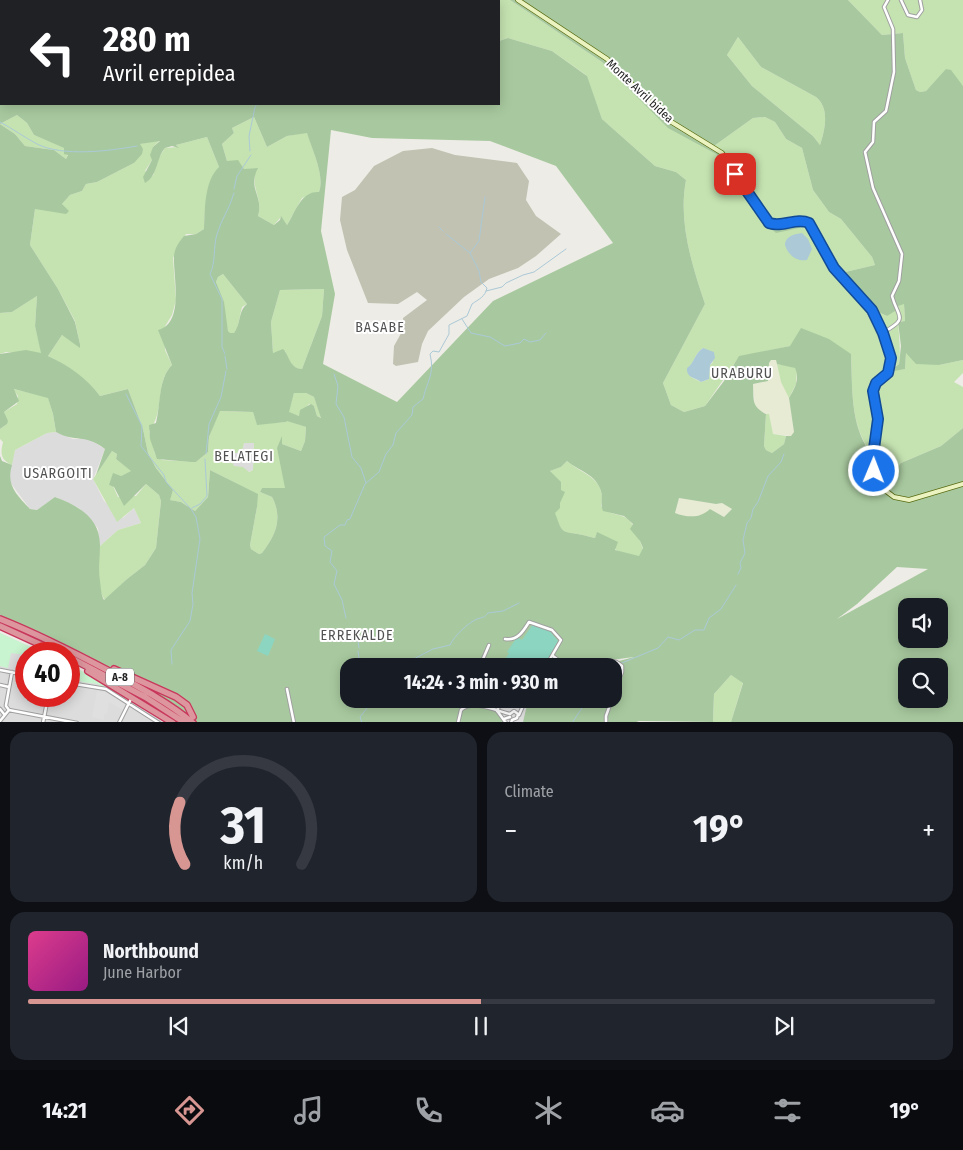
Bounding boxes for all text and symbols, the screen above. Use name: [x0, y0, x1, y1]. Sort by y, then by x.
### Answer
text: 280 m: [103, 18, 191, 60]
icon: left: [20, 20, 85, 85]
street label: Monte Avril bidea: [604, 57, 676, 126]
text: Avril errepidea: [103, 60, 236, 87]
pin: [714, 153, 756, 195]
icon: arrive: [721, 160, 749, 188]
district label: BASABE: [355, 319, 405, 336]
district label: URABURU: [711, 365, 773, 382]
position arrow: [847, 444, 899, 496]
district label: BELATEGI: [214, 448, 274, 465]
district label: USARGOITI: [23, 465, 93, 482]
map controls: [898, 598, 948, 708]
button: sound: [898, 598, 948, 648]
district label: ERREKALDE: [320, 627, 394, 644]
speed limit sign: 40: [15, 642, 80, 707]
button: search: [898, 658, 948, 708]
road number: A-8: [106, 669, 134, 686]
text: 14:24 · 3 min · 930 m: [404, 671, 558, 694]
text: Climate: [505, 782, 554, 801]
text: 31: [219, 794, 266, 857]
text: 19°: [693, 806, 746, 852]
text: −: [505, 814, 517, 847]
text: +: [922, 814, 935, 847]
text: km/h: [223, 852, 263, 874]
text: Northbound: [103, 940, 199, 963]
text: June Harbor: [103, 963, 181, 982]
icon: previous: [165, 1012, 193, 1040]
icon: pause: [467, 1012, 495, 1040]
icon: next: [770, 1012, 798, 1040]
icon: directions: [172, 1093, 207, 1128]
icon: music: [291, 1093, 326, 1128]
icon: phone: [411, 1093, 446, 1128]
icon: climate: [531, 1093, 566, 1128]
icon: car: [650, 1093, 685, 1128]
icon: filters: [770, 1093, 805, 1128]
text: 14:21: [42, 1097, 87, 1124]
text: 19°: [890, 1097, 921, 1124]

